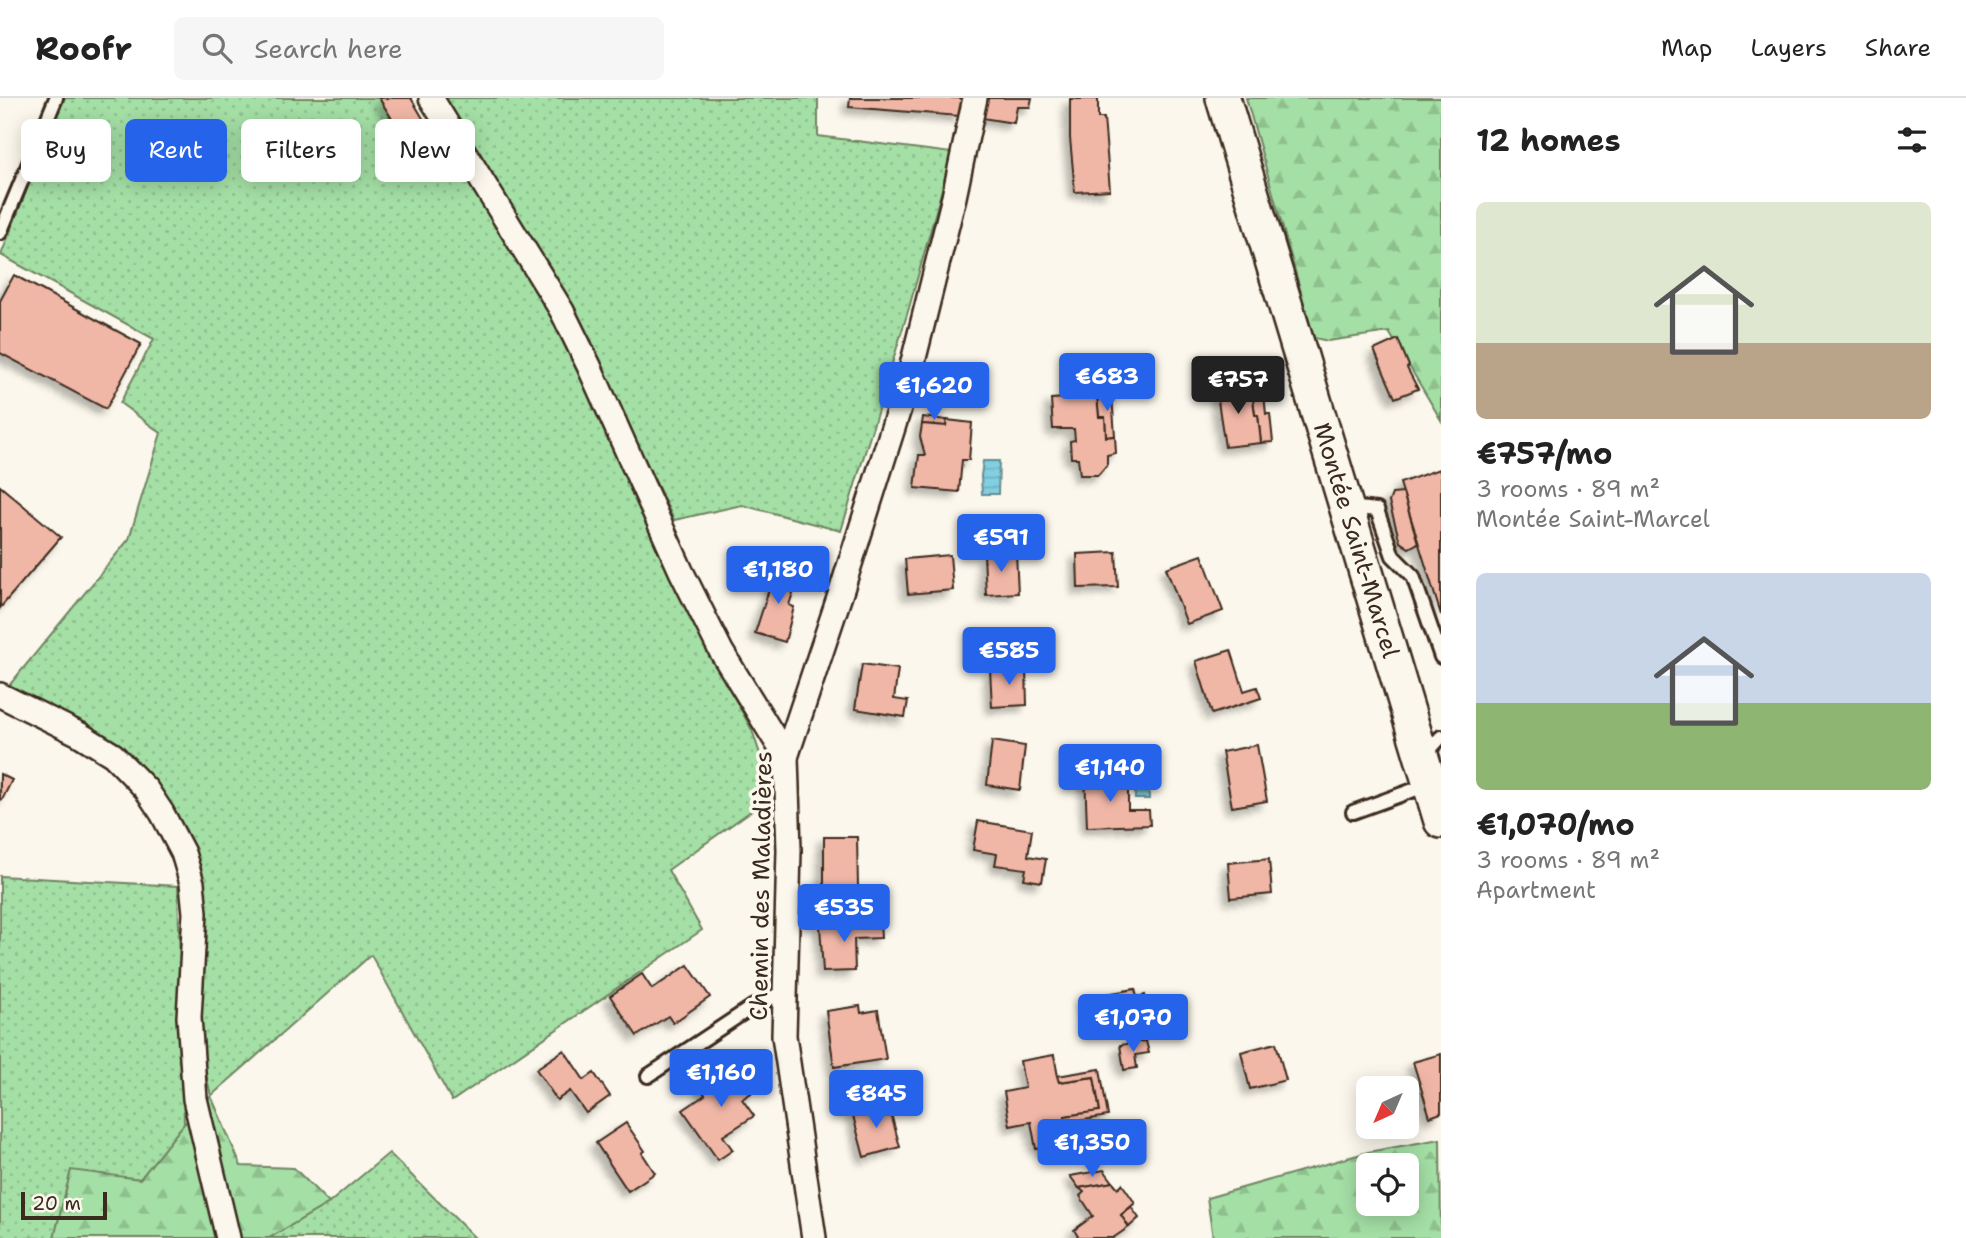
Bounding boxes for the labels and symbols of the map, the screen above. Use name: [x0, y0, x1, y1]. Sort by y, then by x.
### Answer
pin: €683: [1066, 354, 1148, 413]
pin: €757: [1197, 356, 1279, 416]
pin: €1,620: [877, 362, 991, 422]
street label: Montée Saint-Marcel: [1306, 419, 1407, 662]
pin: €591: [960, 514, 1042, 574]
pin: €1,180: [721, 546, 835, 606]
pin: €585: [968, 628, 1050, 687]
pin: €1,140: [1053, 744, 1167, 804]
street label: Chemin des Maladières: [743, 751, 779, 1021]
pin: €535: [803, 884, 885, 944]
pin: €1,070: [1076, 995, 1190, 1054]
pin: €1,160: [664, 1049, 778, 1109]
pin: €845: [835, 1070, 917, 1130]
north arrow: [1356, 1076, 1419, 1139]
pin: €1,350: [1035, 1119, 1149, 1179]
scale bar: [21, 1189, 107, 1221]

